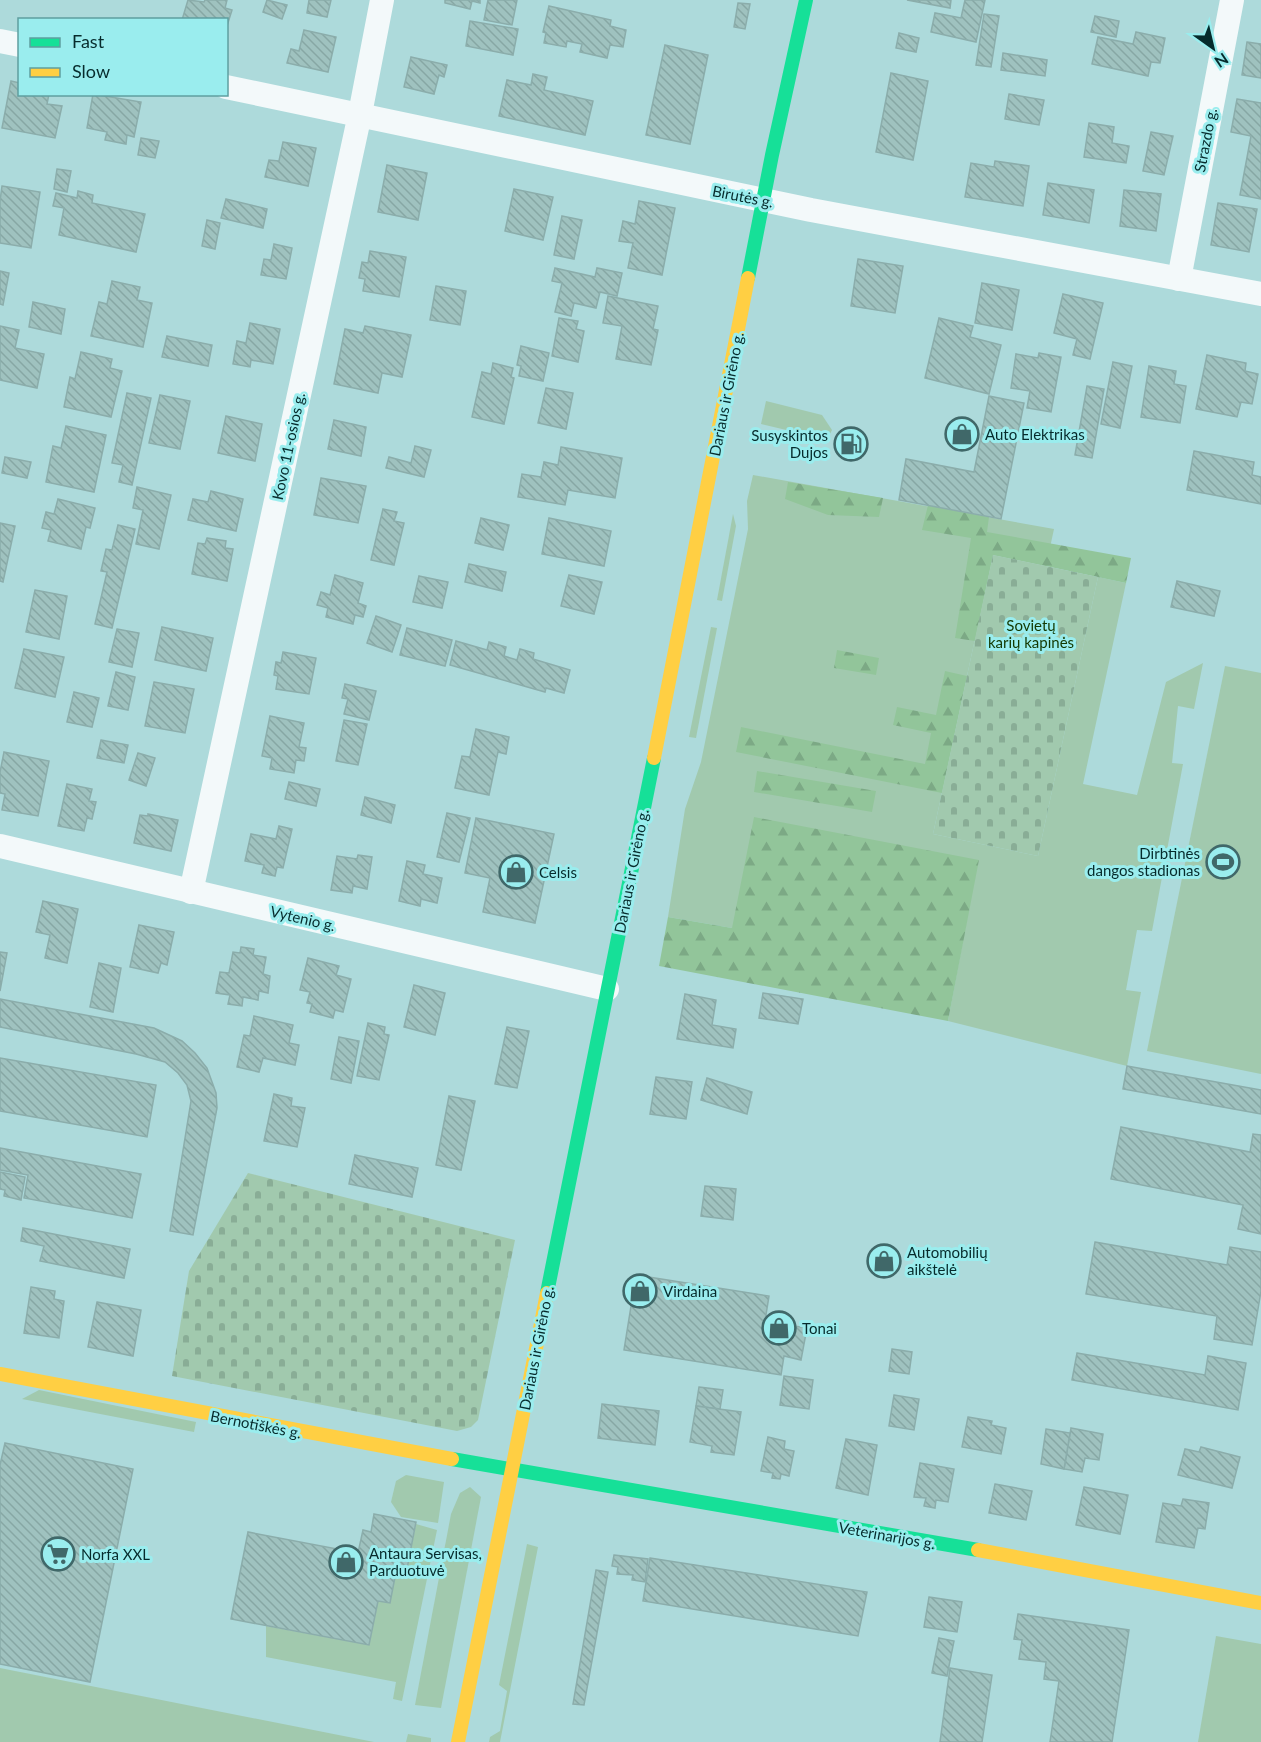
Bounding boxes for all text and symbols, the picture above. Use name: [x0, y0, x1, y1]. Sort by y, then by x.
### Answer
legend: [18, 18, 228, 96]
north arrow: [1183, 18, 1243, 78]
text: Fast: [72, 30, 105, 52]
text: N: [1211, 50, 1232, 72]
text: Slow: [72, 60, 110, 82]
street label: Strazdo g.: [1190, 107, 1220, 173]
street label: Birutės g.: [711, 181, 775, 211]
street label: Dariaus ir Girėno g.: [705, 330, 747, 458]
street label: Kovo 11-osios g.: [268, 391, 308, 501]
shop icon: Auto Elektrikas: [944, 416, 980, 452]
place label: Auto Elektrikas: [985, 425, 1085, 443]
place label: Susyskintos Dujos: [751, 426, 828, 461]
fuel station icon: Susyskintos Dujos: [833, 426, 869, 462]
park label: Sovietų karių kapinės: [988, 616, 1074, 651]
street label: Dariaus ir Girėno g.: [610, 807, 652, 935]
place label: Dirbtinės dangos stadionas: [1087, 844, 1200, 879]
sports icon: Dirbtinės dangos stadionas: [1205, 844, 1241, 880]
shop icon: Celsis: [498, 854, 534, 890]
place label: Celsis: [539, 863, 577, 881]
street label: Vytenio g.: [269, 902, 337, 934]
shop icon: Automobilių aikštelė: [866, 1243, 902, 1279]
place label: Automobilių aikštelė: [907, 1243, 988, 1278]
shop icon: Virdaina: [622, 1273, 658, 1309]
place label: Virdaina: [663, 1282, 717, 1300]
street label: Dariaus ir Girėno g.: [515, 1284, 557, 1412]
shop icon: Tonai: [761, 1310, 797, 1346]
place label: Tonai: [802, 1319, 837, 1337]
street label: Bernotiškės g.: [209, 1406, 303, 1442]
street label: Veterinarijos g.: [837, 1518, 937, 1552]
supermarket icon: Norfa XXL: [40, 1536, 76, 1572]
shop icon: Antaura Servisas, Parduotuvė: [328, 1544, 364, 1580]
place label: Antaura Servisas, Parduotuvė: [369, 1544, 482, 1579]
place label: Norfa XXL: [81, 1545, 150, 1563]

